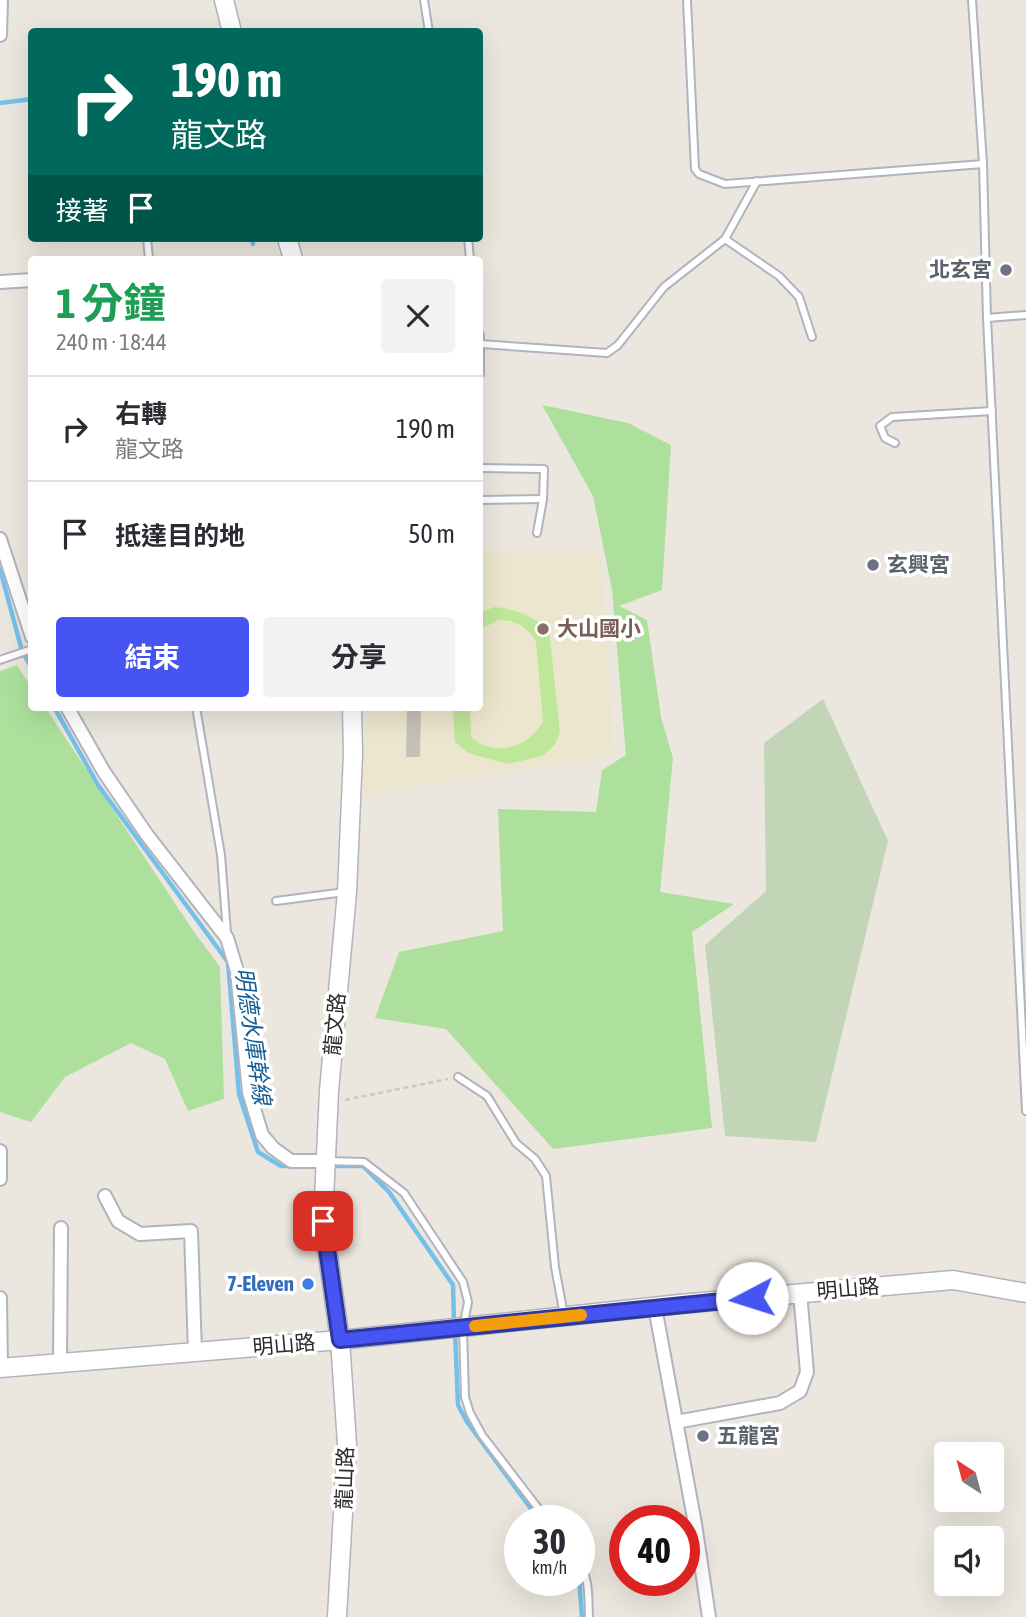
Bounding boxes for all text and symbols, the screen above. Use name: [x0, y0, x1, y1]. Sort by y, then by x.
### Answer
text: 190 m: [171, 51, 282, 107]
icon: right: [56, 56, 147, 147]
text: 龍文路: [171, 116, 267, 153]
icon: arrive: [122, 189, 160, 227]
text: 接著: [56, 196, 108, 226]
place label: 北玄宮: [929, 257, 992, 281]
marker: 北玄宮: [998, 262, 1014, 278]
text: 1 分鐘: [56, 279, 166, 327]
button: close: [381, 279, 455, 353]
text: 240 m · 18:44: [56, 329, 167, 355]
text: 右轉: [115, 399, 167, 429]
icon: right: [56, 410, 94, 448]
text: 190 m: [396, 414, 455, 444]
text: 龍文路: [115, 436, 184, 462]
icon: arrive: [56, 515, 94, 553]
text: 50 m: [408, 519, 455, 549]
text: 抵達目的地: [115, 521, 245, 551]
place label: 玄興宮: [887, 552, 950, 576]
marker: 玄興宮: [865, 557, 881, 573]
place label: 大山國小: [557, 616, 641, 640]
button: 結束: [56, 617, 249, 697]
button: 分享: [263, 617, 455, 697]
marker: 大山國小: [535, 621, 551, 637]
water label: 明德水庫幹線: [231, 966, 276, 1109]
street label: 龍文路: [319, 991, 349, 1056]
pin: [293, 1191, 353, 1251]
icon: arrive: [304, 1202, 342, 1240]
position arrow: [715, 1261, 789, 1335]
place label: 7-Eleven: [227, 1271, 294, 1295]
street label: 明山路: [815, 1273, 880, 1303]
marker: 7-Eleven: [300, 1276, 316, 1292]
street label: 明山路: [251, 1329, 316, 1359]
place label: 五龍宮: [717, 1423, 780, 1447]
marker: 五龍宮: [695, 1428, 711, 1444]
north arrow: [934, 1442, 1004, 1512]
map controls: [934, 1442, 1004, 1596]
street label: 龍山路: [331, 1446, 357, 1510]
speed limit sign: 40: [609, 1505, 700, 1596]
text: 30: [533, 1521, 566, 1561]
button: sound: [934, 1526, 1004, 1596]
text: km/h: [532, 1557, 567, 1578]

